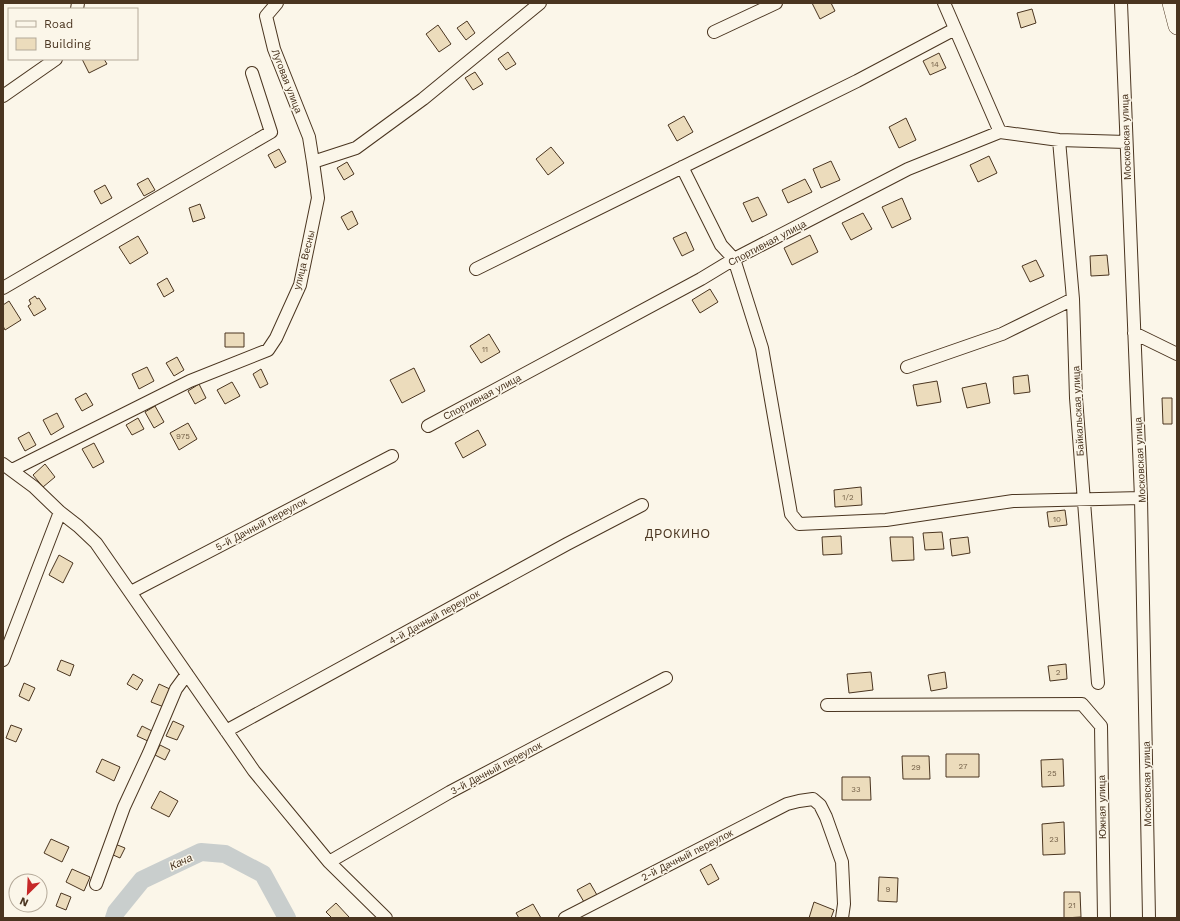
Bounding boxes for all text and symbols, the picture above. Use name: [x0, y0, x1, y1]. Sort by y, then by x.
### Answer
legend: [8, 8, 138, 60]
text: Road: [44, 17, 73, 31]
text: Building: [44, 37, 91, 51]
street label: Луговая улица: [270, 47, 304, 115]
house number: 14: [931, 60, 939, 69]
street label: Московская улица: [1119, 94, 1133, 180]
street label: Спортивная улица: [726, 218, 808, 268]
street label: улица Весны: [291, 229, 317, 291]
house number: 11: [482, 345, 488, 354]
street label: Байкальская улица: [1070, 365, 1086, 456]
street label: Спортивная улица: [441, 372, 523, 422]
street label: Московская улица: [1132, 416, 1148, 503]
house number: 975: [176, 432, 190, 441]
house number: 1/2: [842, 493, 854, 502]
street label: 5-й Дачный переулок: [214, 495, 309, 553]
house number: 10: [1053, 515, 1061, 524]
district label: ДРОКИНО: [645, 527, 711, 541]
street label: 4-й Дачный переулок: [387, 587, 482, 647]
house number: 2: [1056, 668, 1061, 677]
street label: 3-й Дачный переулок: [449, 739, 544, 797]
street label: Московская улица: [1141, 741, 1153, 827]
house number: 27: [959, 762, 968, 771]
house number: 29: [911, 763, 921, 772]
house number: 25: [1047, 769, 1057, 778]
street label: Южная улица: [1096, 774, 1108, 839]
house number: 33: [851, 785, 861, 794]
street label: 2-й Дачный переулок: [639, 827, 735, 883]
house number: 23: [1049, 835, 1059, 844]
water label: Кача: [168, 851, 194, 873]
north arrow: [8, 873, 48, 913]
house number: 9: [886, 885, 891, 894]
text: N: [18, 894, 31, 909]
house number: 21: [1068, 901, 1076, 910]

